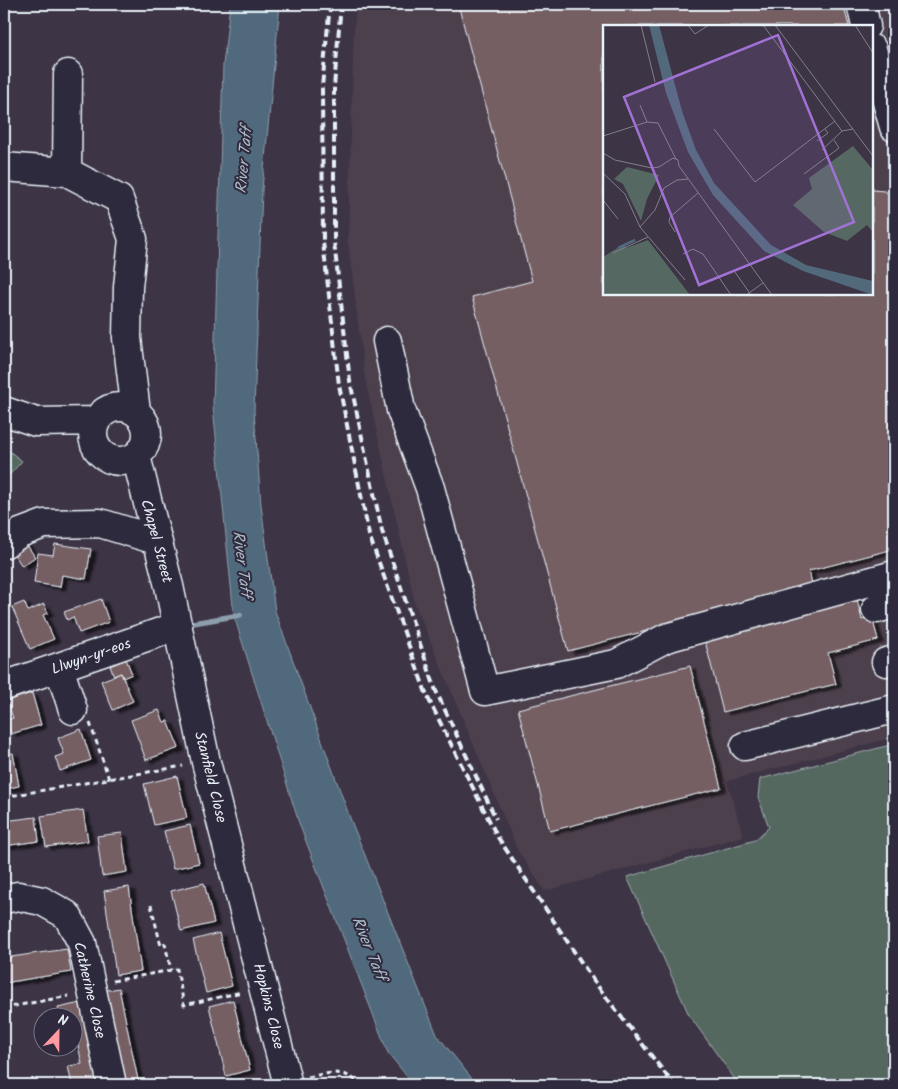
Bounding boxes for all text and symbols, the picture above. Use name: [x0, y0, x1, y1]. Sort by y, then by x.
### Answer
inset map: [603, 25, 873, 295]
water label: River Taff: [229, 121, 260, 195]
street label: Chapel Street: [133, 497, 179, 586]
water label: River Taff: [225, 529, 259, 604]
street label: Llwyn-yr-eos: [48, 632, 135, 682]
street label: Stanfield Close: [187, 729, 233, 826]
water label: River Taff: [344, 913, 395, 989]
street label: Catherine Close: [66, 940, 112, 1041]
street label: Hopkins Close: [246, 961, 290, 1052]
north arrow: [32, 1006, 82, 1056]
text: N: [54, 1009, 71, 1033]

